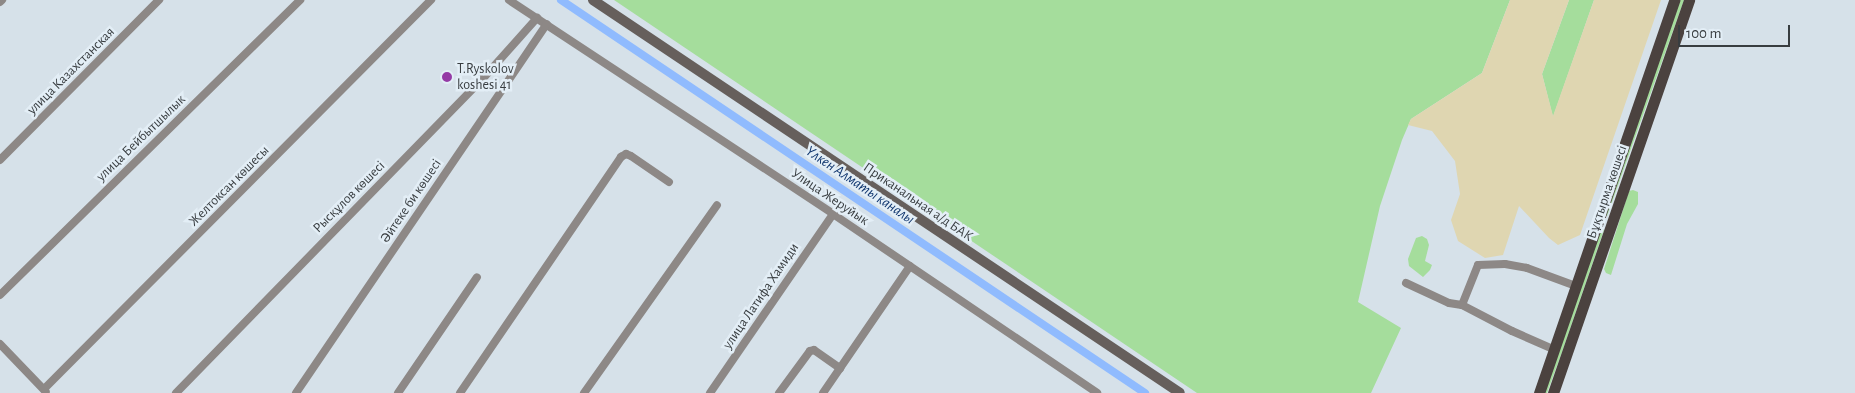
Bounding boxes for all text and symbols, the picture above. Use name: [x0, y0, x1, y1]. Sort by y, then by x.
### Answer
scale bar: [1680, 15, 1792, 47]
street label: улица Казахстанская: [24, 24, 118, 118]
text: 100 m: [1686, 26, 1721, 41]
place label: T.Ryskolov koshesi 41: [457, 61, 514, 94]
marker: T.Ryskolov koshesi 41: [441, 71, 453, 83]
street label: улица Бейбытшылык: [93, 91, 189, 185]
street label: Желтоксан көшесы: [185, 142, 273, 230]
water label: Үлкен Алматы каналы: [802, 142, 918, 228]
street label: Бұқтырма көшесі: [1583, 143, 1631, 241]
street label: Әйтеке би көшесі: [377, 156, 445, 246]
street label: Рысқұлов көшесі: [310, 158, 388, 236]
street label: Приканальная а/д БАК: [860, 159, 976, 245]
street label: Улица Жеруйык: [788, 165, 872, 229]
street label: улица Латифа Хамиди: [719, 240, 803, 352]

